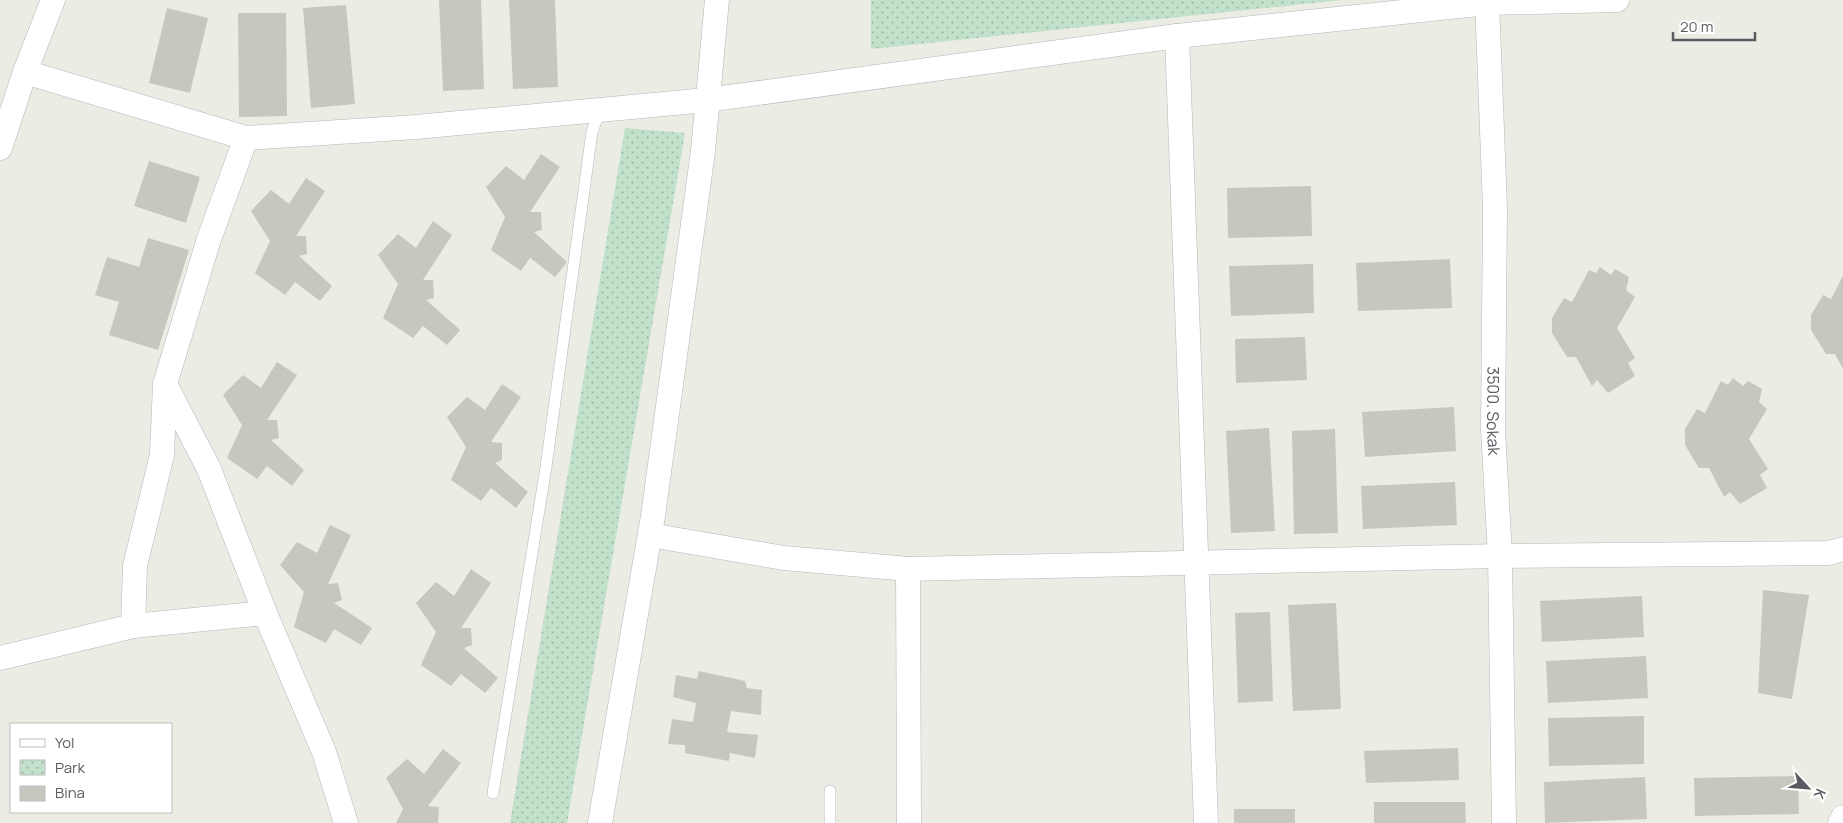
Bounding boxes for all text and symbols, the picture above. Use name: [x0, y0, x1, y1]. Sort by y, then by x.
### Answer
scale bar: [1673, 10, 1756, 42]
text: 20 m: [1680, 16, 1713, 37]
street label: 3500. Sokak: [1482, 366, 1505, 457]
legend: [10, 723, 172, 813]
text: Yol: [55, 732, 75, 753]
text: Park: [55, 757, 85, 778]
north arrow: [1783, 763, 1833, 813]
text: Bina: [55, 782, 85, 803]
text: K: [1809, 786, 1831, 803]

